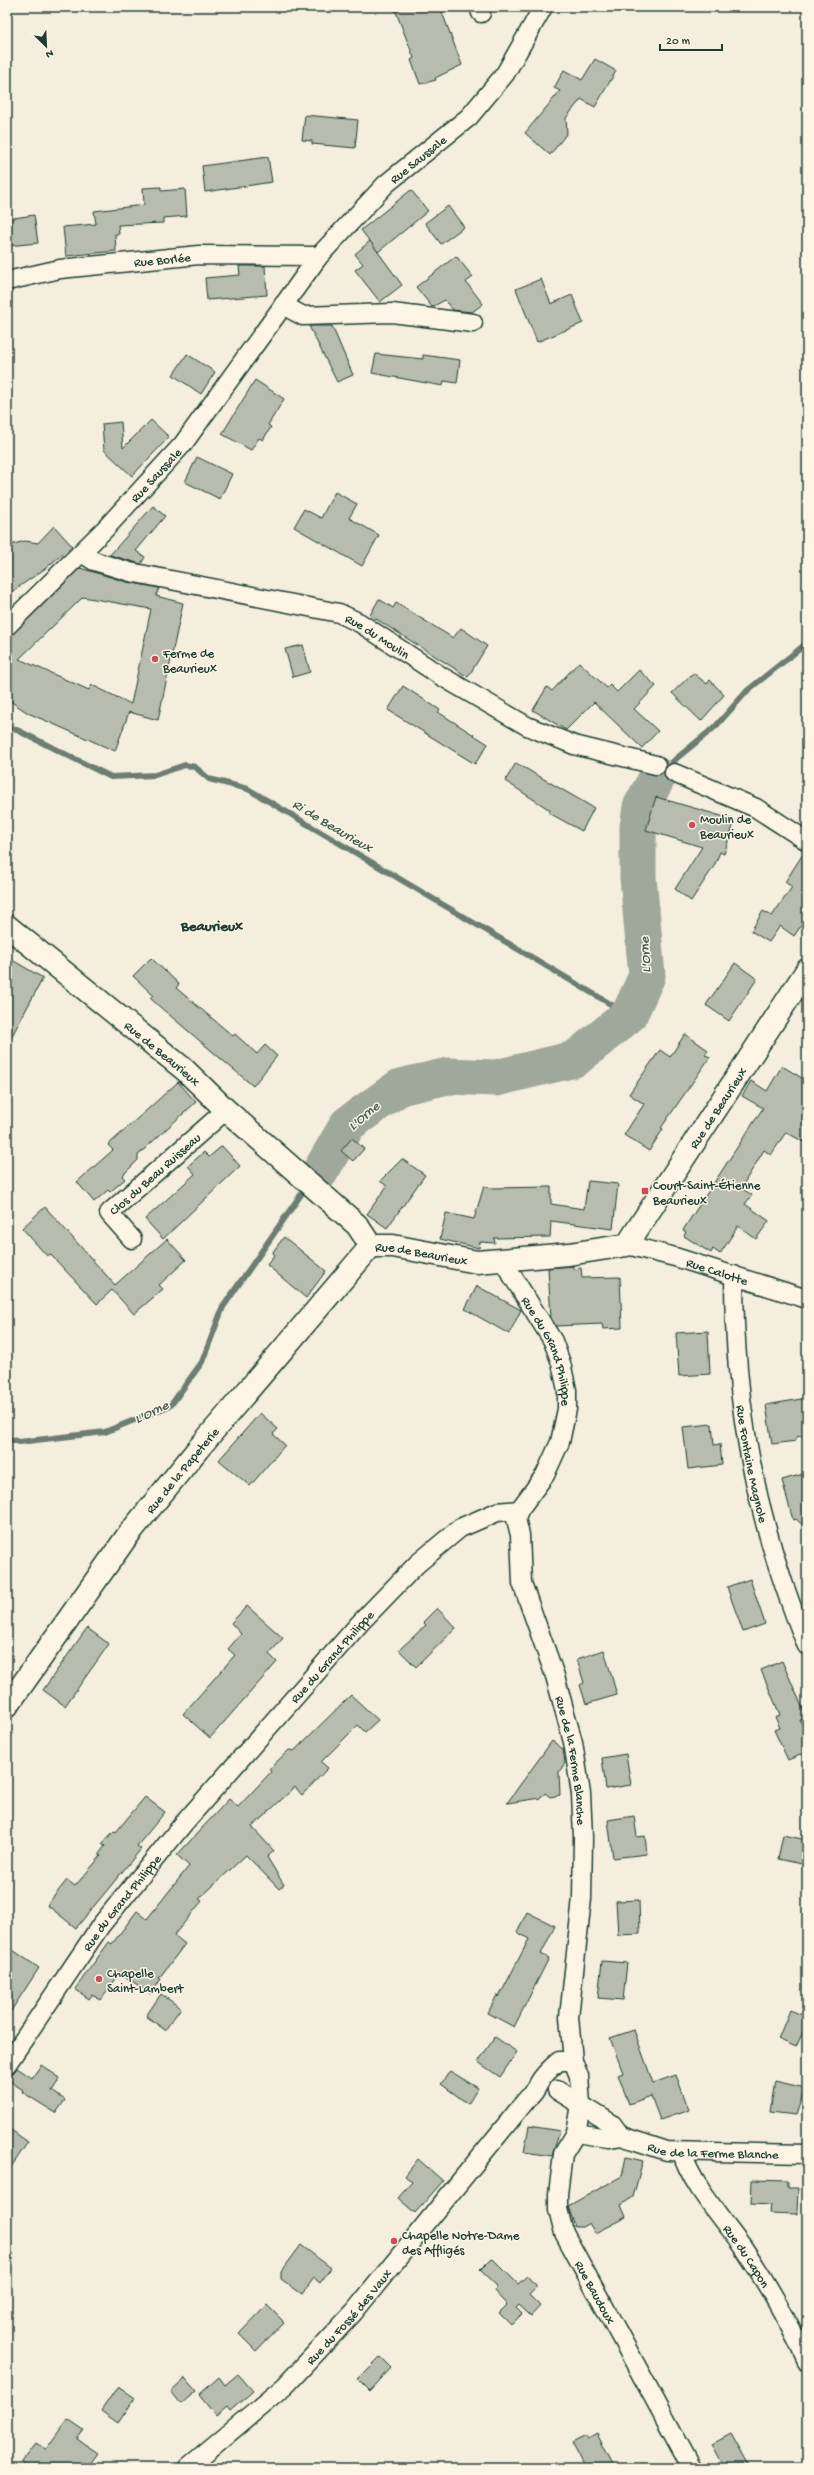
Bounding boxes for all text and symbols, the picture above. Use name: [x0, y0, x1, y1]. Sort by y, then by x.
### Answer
north arrow: [26, 26, 66, 66]
scale bar: [660, 26, 722, 52]
text: 20 m: [666, 35, 691, 49]
text: N: [44, 46, 55, 60]
street label: Rue Saussale: [388, 133, 451, 188]
street label: Rue Borlée: [133, 251, 192, 272]
street label: Rue Saussale: [128, 446, 186, 506]
street label: Rue du Moulin: [342, 612, 412, 664]
place label: Ferme de Beaurieux: [162, 647, 217, 677]
marker: Ferme de Beaurieux: [150, 654, 160, 664]
water label: Ri de Beaurieux: [289, 797, 376, 859]
place label: Moulin de Beaurieux: [699, 813, 754, 843]
marker: Moulin de Beaurieux: [687, 820, 697, 830]
district label: Beaurieux: [180, 918, 243, 936]
water label: L'Orne: [637, 936, 656, 973]
street label: Rue de Beaurieux: [120, 1019, 202, 1091]
street label: Rue de Beaurieux: [687, 1065, 751, 1152]
water label: L'Orne: [345, 1098, 384, 1135]
street label: Clos du Beau Ruisseau: [107, 1131, 205, 1219]
place label: Court-Saint-Étienne Beaurieux: [652, 1178, 761, 1209]
marker: Court-Saint-Étienne Beaurieux: [640, 1186, 650, 1196]
street label: Rue de Beaurieux: [375, 1241, 469, 1270]
street label: Rue Calotte: [684, 1256, 750, 1290]
street label: Rue du Grand Philippe: [517, 1295, 573, 1406]
water label: L'Orne: [132, 1397, 173, 1429]
street label: Rue Fontaine Magnole: [732, 1404, 770, 1525]
street label: Rue de la Papeterie: [144, 1425, 223, 1517]
street label: Rue du Grand Philippe: [288, 1608, 378, 1707]
street label: Rue de la Ferme Blanche: [551, 1695, 587, 1826]
street label: Rue du Grand Philippe: [81, 1852, 165, 1955]
place label: Chapelle Saint-Lambert: [107, 1967, 185, 1997]
marker: Chapelle Saint-Lambert: [94, 1974, 104, 1984]
street label: Rue de la Ferme Blanche: [645, 2140, 779, 2163]
street label: Rue du Capon: [719, 2223, 772, 2292]
place label: Chapelle Notre-Dame des Affligés: [402, 2229, 520, 2259]
marker: Chapelle Notre-Dame des Affligés: [389, 2236, 399, 2246]
street label: Rue Baudoux: [570, 2259, 617, 2327]
street label: Rue du Fossé des Vaux: [304, 2267, 396, 2369]

